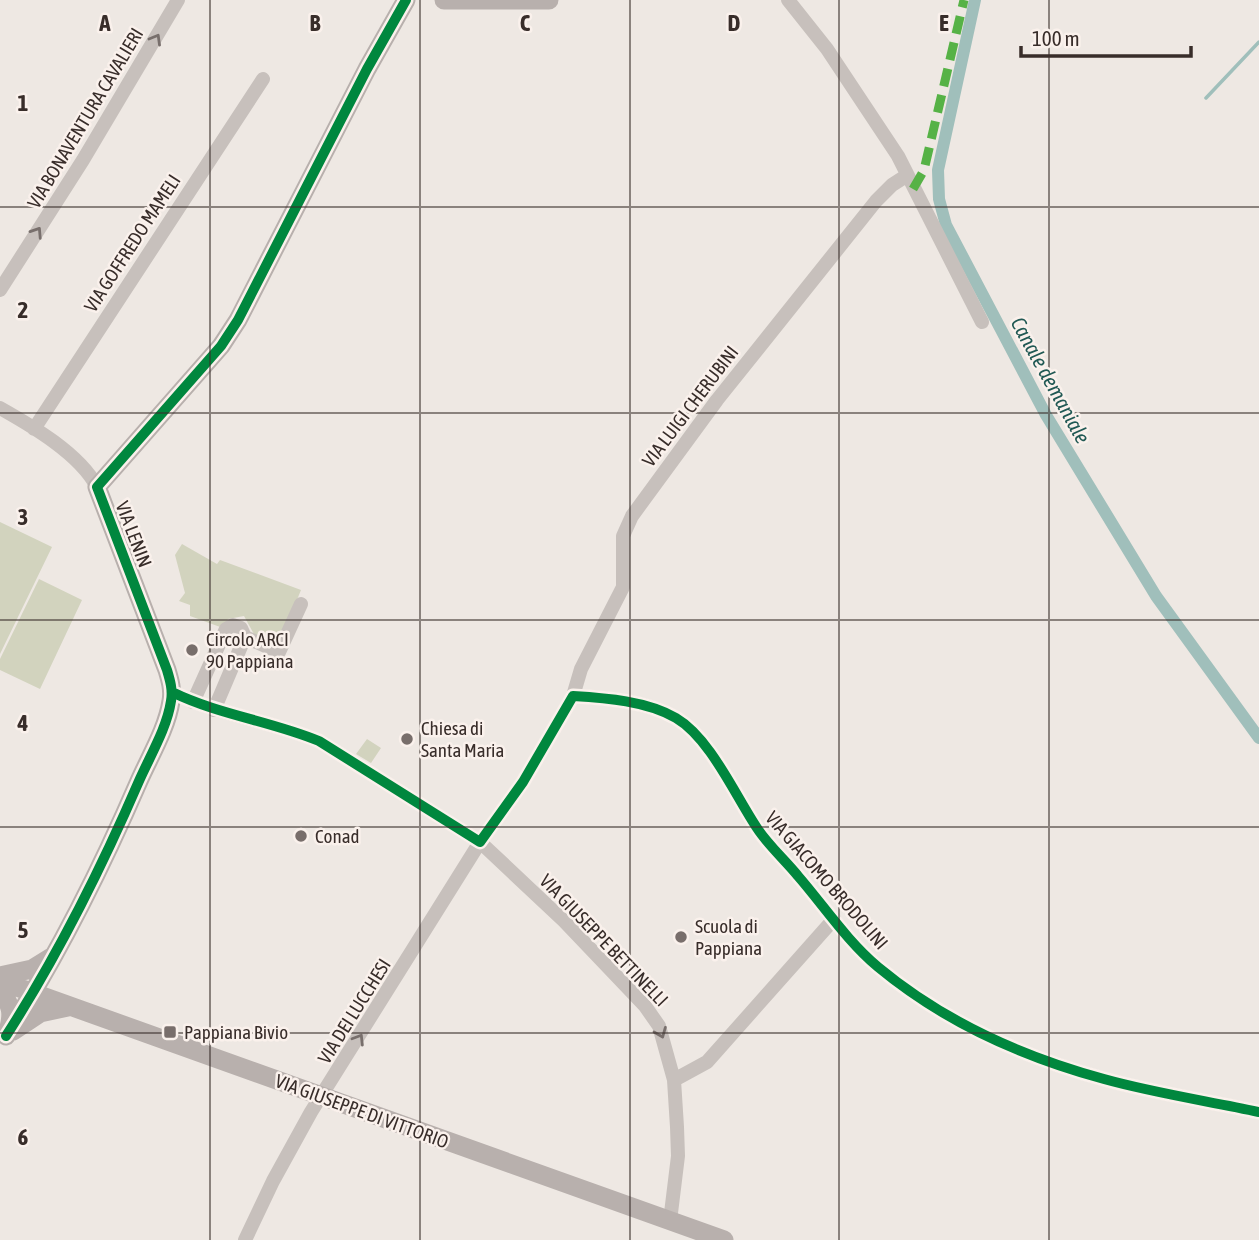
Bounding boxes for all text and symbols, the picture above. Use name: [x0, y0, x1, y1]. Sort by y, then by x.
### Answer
text: B: [310, 10, 321, 36]
text: C: [520, 10, 531, 36]
text: D: [728, 10, 741, 36]
text: E: [939, 10, 949, 36]
scale bar: [1021, 14, 1191, 58]
street label: VIA BONAVENTURA CAVALIERI: [22, 24, 148, 212]
text: 100 m: [1032, 26, 1080, 50]
one-way arrow: [148, 33, 161, 46]
text: 1: [18, 90, 29, 116]
street label: VIA GOFFREDO MAMELI: [79, 170, 185, 316]
one-way arrow: [28, 227, 41, 240]
text: 2: [18, 297, 28, 323]
water label: Canale demaniale: [1006, 313, 1096, 447]
street label: VIA LUIGI CHERUBINI: [637, 341, 743, 471]
street label: VIA LENIN: [111, 498, 157, 570]
text: 3: [18, 504, 28, 530]
place label: Circolo ARCI 90 Pappiana: [206, 628, 294, 672]
marker: Circolo ARCI 90 Pappiana: [184, 642, 200, 658]
text: 4: [17, 710, 29, 736]
place label: Chiesa di Santa Maria: [421, 717, 504, 761]
marker: Chiesa di Santa Maria: [399, 731, 415, 747]
street label: VIA GIACOMO BRODOLINI: [761, 807, 893, 953]
place label: Conad: [315, 825, 360, 847]
marker: Conad: [293, 828, 309, 844]
street label: VIA GIUSEPPE BETTINELLI: [535, 869, 673, 1011]
place label: Scuola di Pappiana: [695, 915, 762, 959]
text: 5: [18, 917, 29, 943]
marker: Scuola di Pappiana: [673, 929, 689, 945]
street label: VIA DEI LUCCHESI: [313, 955, 395, 1067]
place label: Pappiana Bivio: [184, 1021, 288, 1043]
marker: Pappiana Bivio: [162, 1024, 178, 1040]
one-way arrow: [652, 1027, 666, 1039]
one-way arrow: [350, 1033, 363, 1046]
street label: VIA GIUSEPPE DI VITTORIO: [272, 1069, 452, 1153]
text: 6: [18, 1124, 29, 1150]

